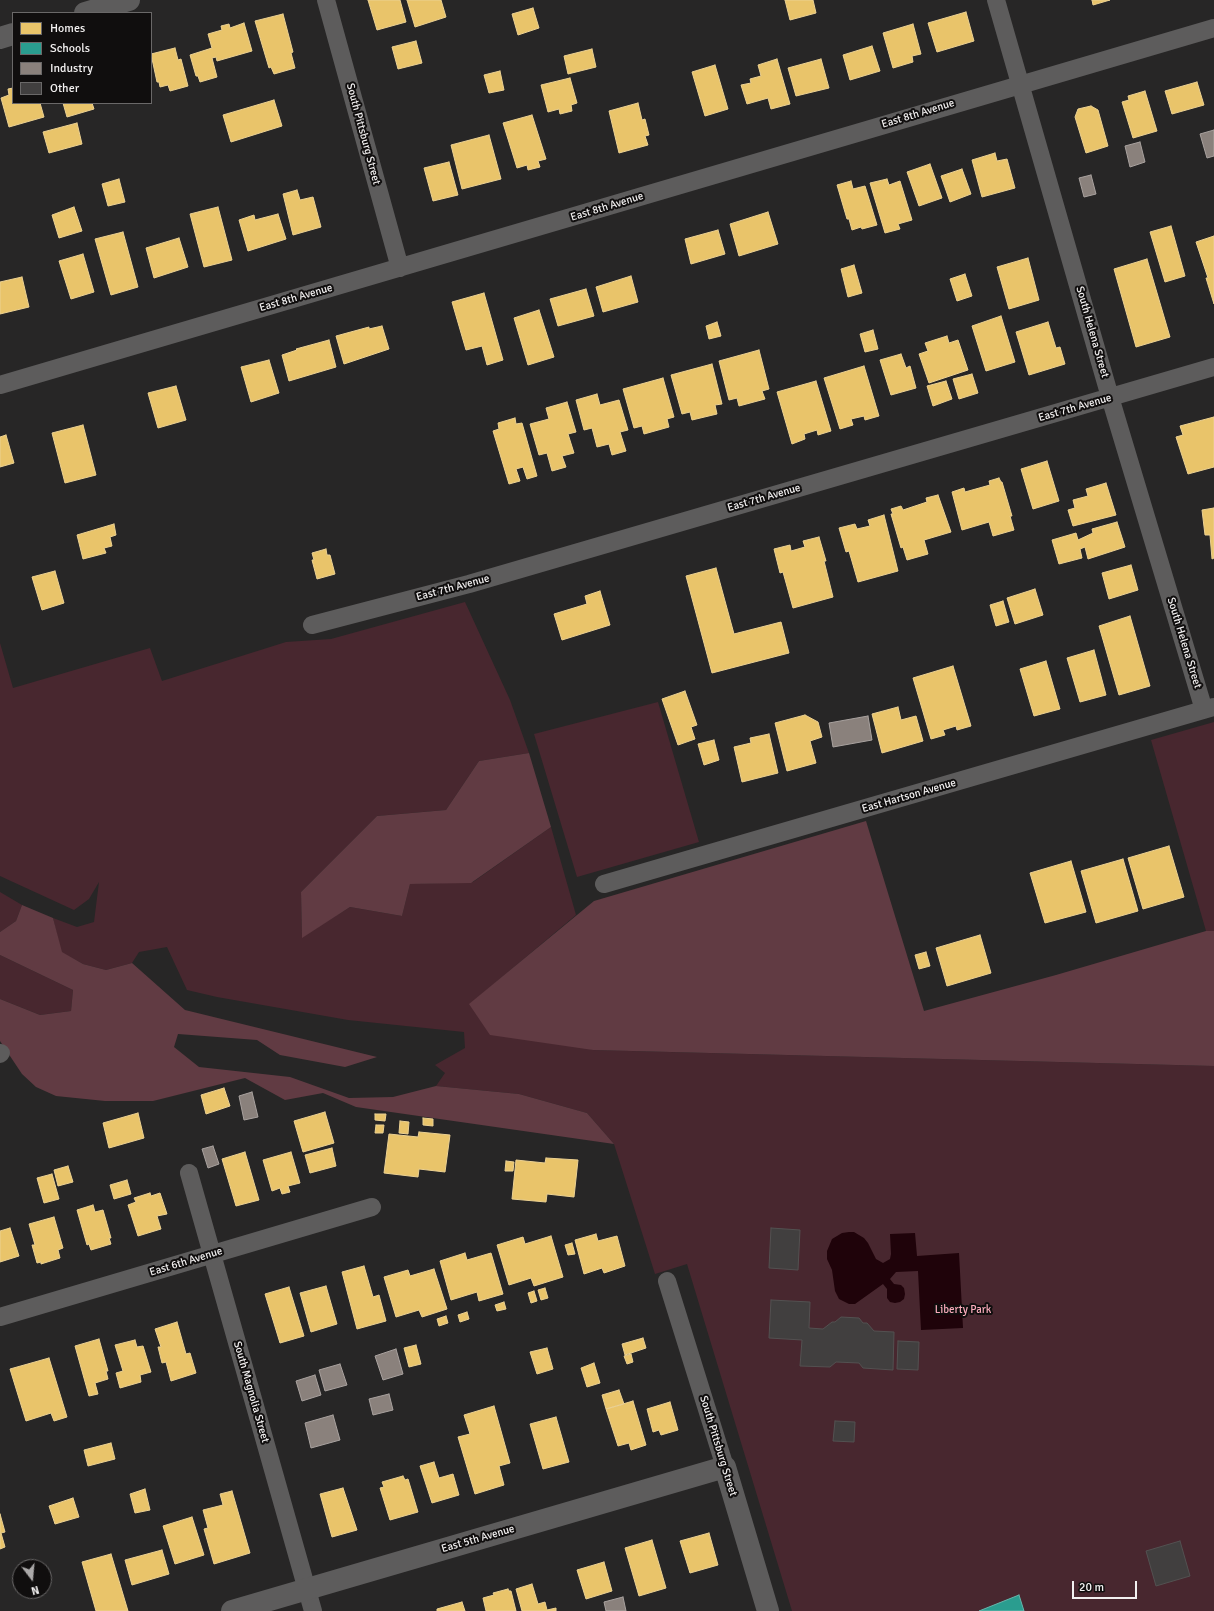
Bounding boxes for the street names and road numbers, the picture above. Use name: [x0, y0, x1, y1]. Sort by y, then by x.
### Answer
street label: South Pittsburg Street: [343, 82, 383, 186]
street label: East 8th Avenue: [880, 97, 956, 131]
street label: East 8th Avenue: [569, 190, 645, 224]
street label: East 8th Avenue: [258, 281, 334, 315]
street label: South Helena Street: [1073, 285, 1111, 379]
street label: East 7th Avenue: [1037, 391, 1113, 425]
street label: East 7th Avenue: [726, 481, 802, 515]
street label: East 7th Avenue: [415, 572, 491, 604]
street label: South Helena Street: [1164, 596, 1204, 690]
street label: East Hartson Avenue: [860, 776, 958, 816]
street label: East 6th Avenue: [148, 1245, 224, 1279]
street label: South Magnolia Street: [230, 1340, 272, 1444]
street label: South Pittsburg Street: [696, 1394, 740, 1498]
street label: East 5th Avenue: [440, 1522, 516, 1556]

